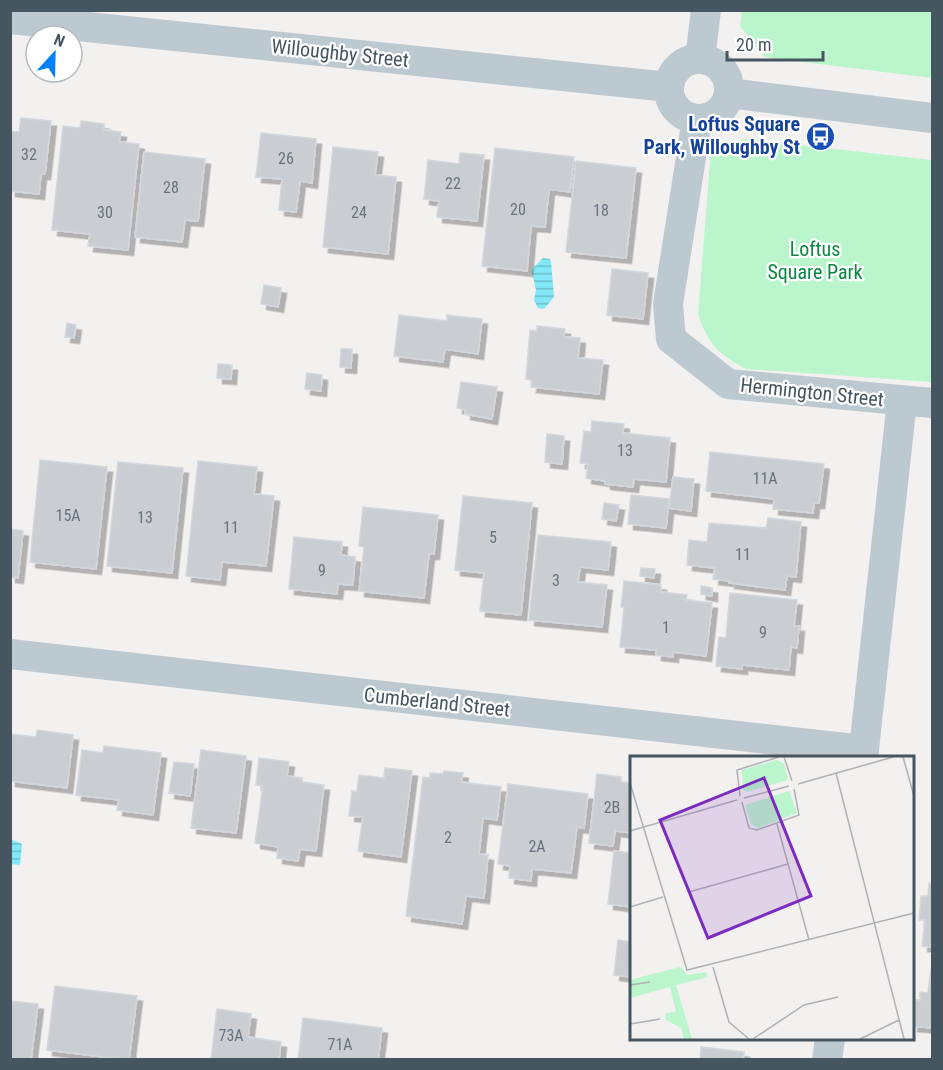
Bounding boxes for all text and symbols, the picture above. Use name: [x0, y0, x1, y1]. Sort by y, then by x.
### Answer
north arrow: [24, 24, 84, 84]
scale bar: [727, 24, 823, 62]
text: N: [51, 30, 68, 51]
street label: Willoughby Street: [270, 34, 410, 72]
text: 20 m: [736, 34, 771, 55]
place label: Loftus Square Park, Willoughby St: [644, 112, 800, 159]
bus stop icon: Loftus Square Park, Willoughby St: [805, 120, 837, 152]
house number: 32: [21, 145, 37, 164]
house number: 26: [278, 149, 294, 168]
house number: 22: [445, 174, 461, 193]
house number: 28: [163, 178, 179, 197]
house number: 20: [510, 200, 526, 219]
house number: 18: [593, 201, 609, 220]
house number: 30: [97, 203, 113, 222]
house number: 24: [351, 203, 367, 222]
park label: Loftus Square Park: [767, 237, 863, 284]
street label: Hermington Street: [739, 373, 885, 411]
house number: 13: [617, 441, 633, 460]
house number: 11A: [752, 469, 778, 488]
house number: 15A: [55, 506, 81, 525]
house number: 13: [137, 508, 153, 527]
house number: 11: [223, 518, 239, 537]
house number: 5: [489, 528, 497, 547]
house number: 11: [735, 545, 751, 564]
house number: 9: [318, 561, 326, 580]
house number: 3: [552, 571, 560, 590]
house number: 1: [662, 618, 670, 637]
house number: 9: [759, 623, 767, 642]
street label: Cumberland Street: [363, 682, 511, 722]
inset map: [630, 756, 913, 1040]
house number: 2B: [604, 798, 620, 817]
house number: 2: [444, 828, 452, 847]
house number: 2A: [528, 837, 546, 856]
house number: 73A: [218, 1026, 244, 1045]
house number: 71A: [327, 1035, 353, 1054]

